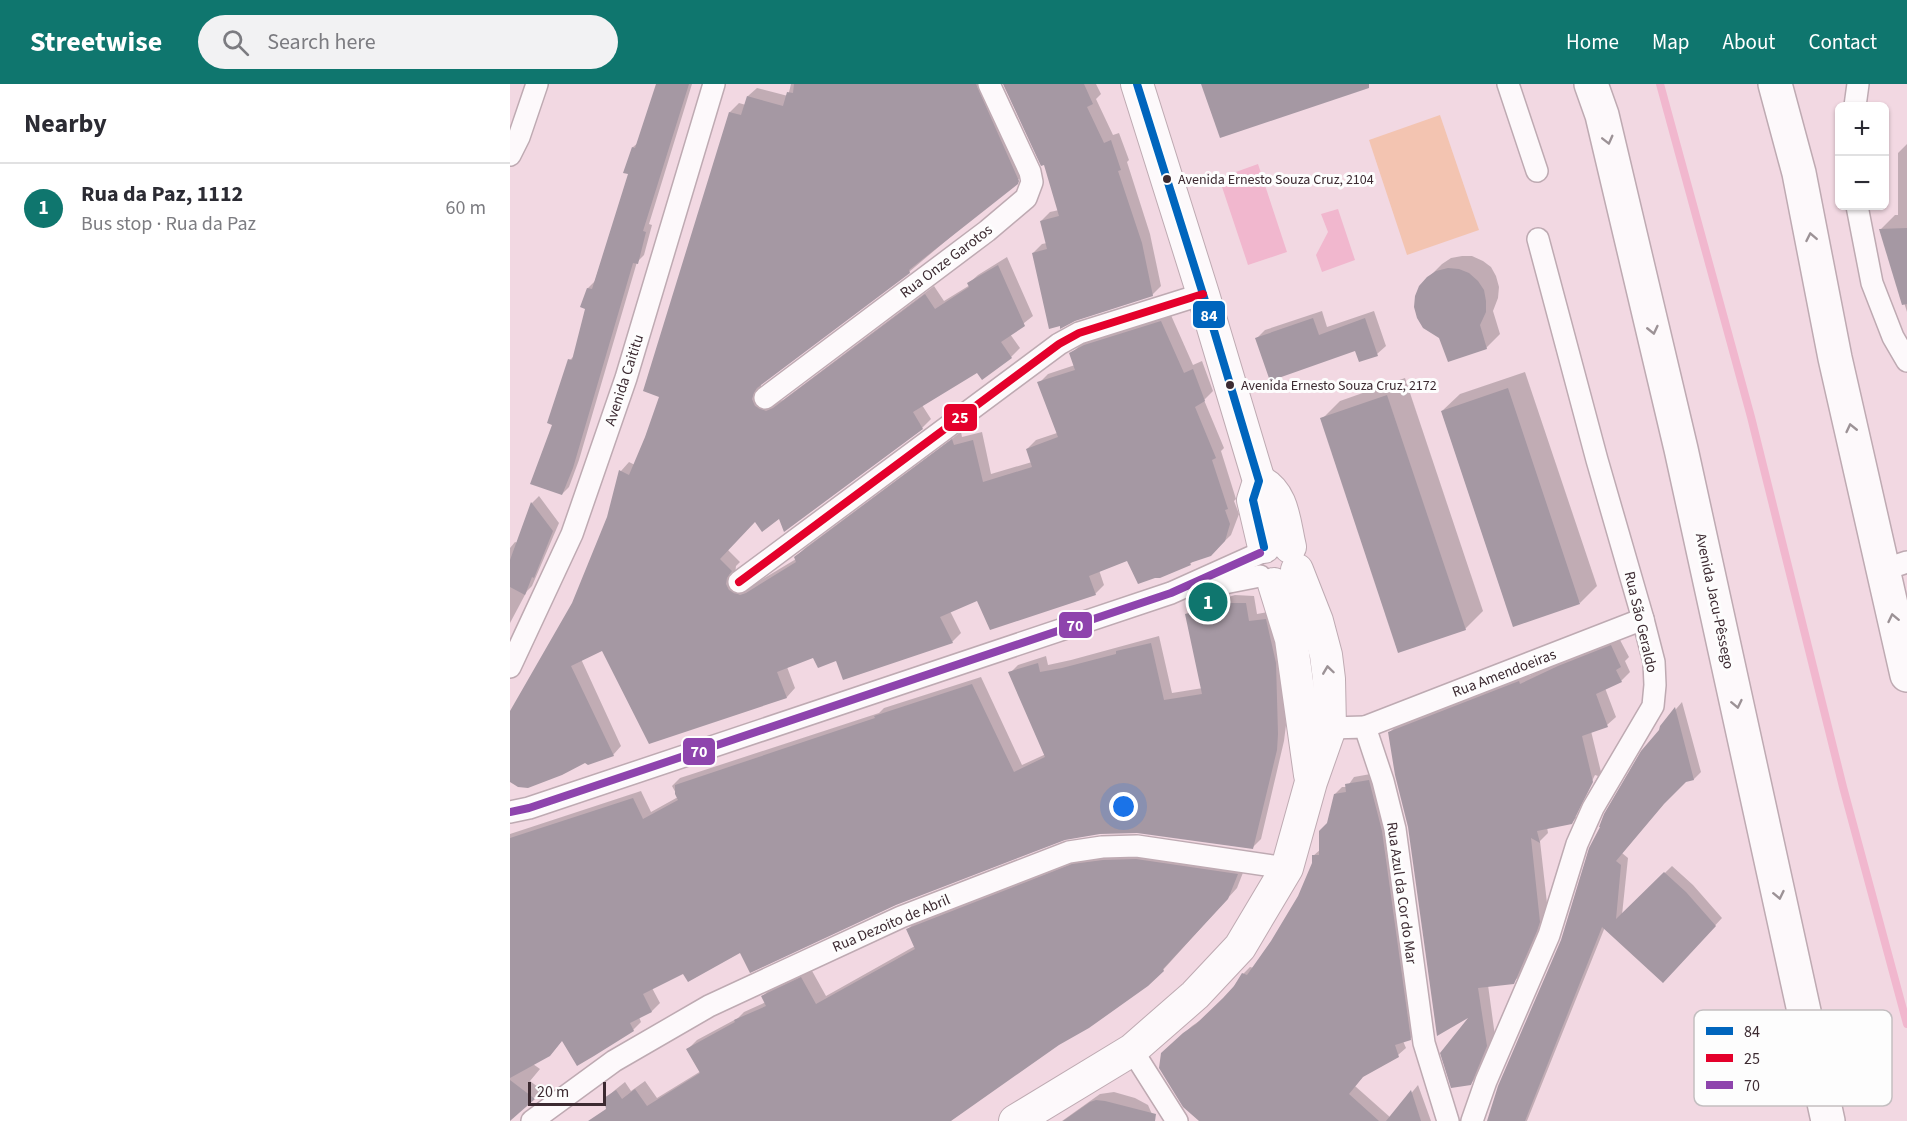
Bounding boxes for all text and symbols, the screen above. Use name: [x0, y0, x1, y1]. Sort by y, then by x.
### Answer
search box: [198, 15, 618, 69]
text: Streetwise: [30, 22, 162, 62]
icon: search: [219, 26, 252, 59]
text: Search here: [267, 26, 376, 58]
text: Home: [1566, 27, 1619, 57]
text: Map: [1652, 27, 1690, 57]
text: About: [1723, 27, 1775, 57]
text: Contact: [1808, 27, 1877, 57]
map controls: [1835, 102, 1889, 210]
button: +: [1835, 102, 1889, 156]
text: Nearby: [24, 105, 107, 142]
one-way arrow: [1601, 135, 1614, 145]
button: −: [1835, 156, 1889, 210]
place label: Avenida Ernesto Souza Cruz, 2104: [1178, 170, 1374, 190]
marker: Avenida Ernesto Souza Cruz, 2104: [1161, 173, 1173, 185]
text: Rua da Paz, 1112: [81, 178, 243, 210]
text: 1: [38, 194, 49, 222]
text: 60 m: [446, 194, 486, 222]
text: Bus stop · Rua da Paz: [81, 210, 256, 238]
street label: Rua Onze Garotos: [896, 220, 997, 303]
one-way arrow: [1805, 232, 1818, 242]
line badge: 84: [1192, 300, 1226, 329]
text: 84: [1201, 305, 1218, 327]
one-way arrow: [1646, 324, 1659, 334]
street label: Avenida Caititu: [600, 332, 649, 429]
place label: Avenida Ernesto Souza Cruz, 2172: [1241, 376, 1437, 396]
marker: Avenida Ernesto Souza Cruz, 2172: [1224, 379, 1236, 391]
line badge: 25: [943, 403, 978, 432]
text: 25: [952, 407, 968, 429]
one-way arrow: [1845, 423, 1858, 433]
street label: Avenida Jacu-Pêssego: [1690, 531, 1739, 671]
street label: Rua São Geraldo: [1619, 569, 1662, 675]
pin: 1: [1188, 580, 1228, 624]
line badge: 70: [1058, 611, 1093, 639]
one-way arrow: [1887, 614, 1900, 624]
text: 70: [1067, 615, 1083, 637]
street label: Rua Amendoeiras: [1449, 644, 1559, 703]
one-way arrow: [1322, 665, 1334, 674]
one-way arrow: [1730, 699, 1743, 709]
line badge: 70: [682, 737, 716, 766]
text: 70: [691, 741, 707, 763]
your location: [1109, 792, 1138, 821]
street label: Rua Azul da Cor do Mar: [1381, 821, 1422, 966]
street label: Rua Dezoito de Abril: [829, 889, 953, 958]
one-way arrow: [1771, 890, 1784, 900]
legend: [1694, 1010, 1892, 1106]
text: 84: [1744, 1021, 1760, 1043]
text: 25: [1744, 1048, 1760, 1070]
text: 70: [1744, 1075, 1760, 1097]
scale bar: [528, 1079, 606, 1106]
text: 20 m: [537, 1081, 569, 1103]

